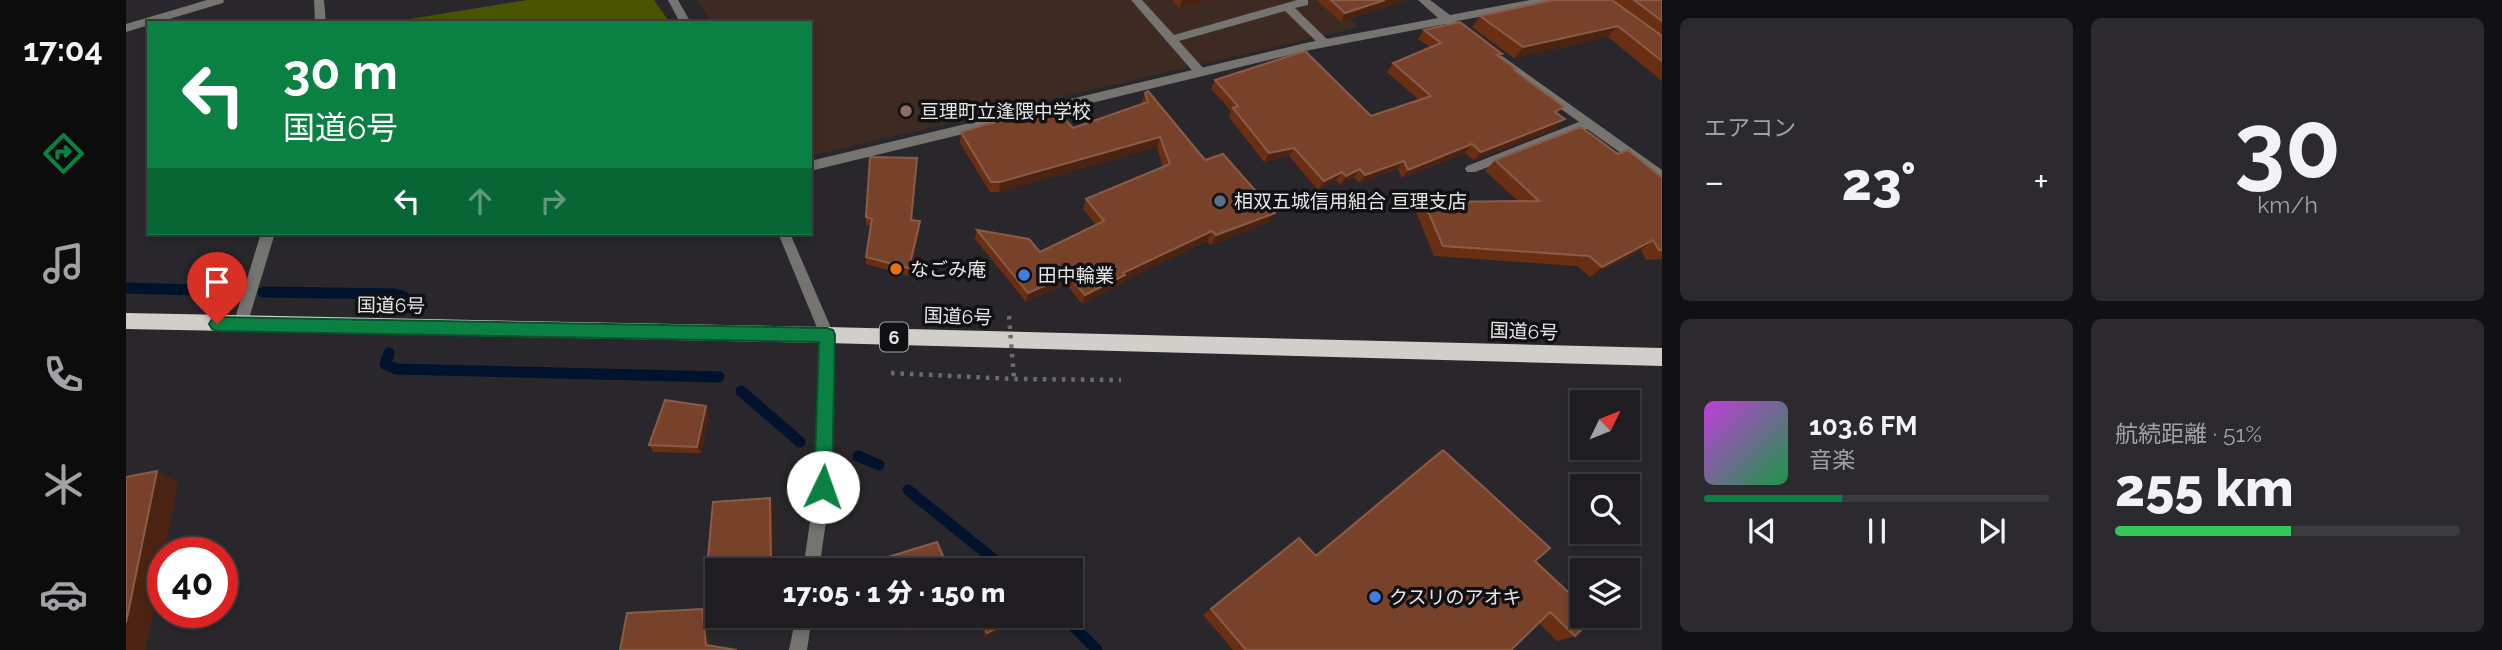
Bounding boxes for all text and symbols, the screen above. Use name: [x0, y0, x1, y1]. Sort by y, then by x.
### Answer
text: 17:04: [23, 31, 103, 68]
text: 30 m: [283, 43, 398, 100]
icon: left: [168, 49, 259, 140]
text: 30: [2234, 92, 2341, 199]
place label: 亘理町立逢隈中学校: [920, 100, 1091, 122]
marker: 亘理町立逢隈中学校: [898, 103, 914, 119]
text: 国道6号: [283, 109, 398, 146]
text: エアコン: [1704, 114, 1796, 141]
icon: directions: [39, 129, 88, 178]
text: 23°: [1842, 151, 1916, 212]
text: −: [1704, 159, 1724, 204]
text: +: [2033, 159, 2049, 204]
icon: left: [388, 182, 426, 220]
icon: ahead: [461, 182, 499, 220]
icon: right: [534, 182, 572, 220]
place label: 相双五城信用組合 亘理支店: [1234, 190, 1467, 212]
text: km/h: [2257, 191, 2318, 218]
marker: 相双五城信用組合 亘理支店: [1212, 193, 1228, 209]
icon: music: [39, 239, 88, 288]
pin: [187, 252, 247, 324]
place label: なごみ庵: [910, 258, 986, 280]
marker: なごみ庵: [888, 261, 904, 277]
icon: arrive: [198, 263, 236, 301]
place label: 田中輪業: [1038, 264, 1114, 286]
marker: 田中輪業: [1016, 267, 1032, 283]
street label: 国道6号: [357, 293, 425, 317]
street label: 国道6号: [923, 304, 993, 328]
street label: 国道6号: [1489, 319, 1559, 343]
road number: 6: [880, 323, 908, 352]
icon: phone: [39, 350, 88, 399]
north arrow: [1570, 390, 1640, 460]
map controls: [1570, 390, 1640, 628]
text: 103.6 FM: [1809, 411, 1918, 441]
text: 航続距離 · 51%: [2115, 420, 2262, 447]
text: 音楽: [1809, 446, 1855, 473]
position arrow: [786, 450, 860, 524]
text: 255 km: [2115, 457, 2294, 518]
icon: climate: [39, 460, 88, 509]
button: search: [1570, 474, 1640, 544]
icon: previous: [1743, 512, 1781, 550]
icon: pause: [1858, 512, 1896, 550]
icon: next: [1973, 512, 2011, 550]
speed limit sign: 40: [147, 537, 238, 628]
button: layers: [1570, 558, 1640, 628]
icon: car: [39, 570, 88, 619]
text: 17:05 · 1 分 · 150 m: [783, 578, 1005, 608]
place label: クスリのアオキ: [1389, 586, 1521, 608]
marker: クスリのアオキ: [1367, 589, 1383, 605]

